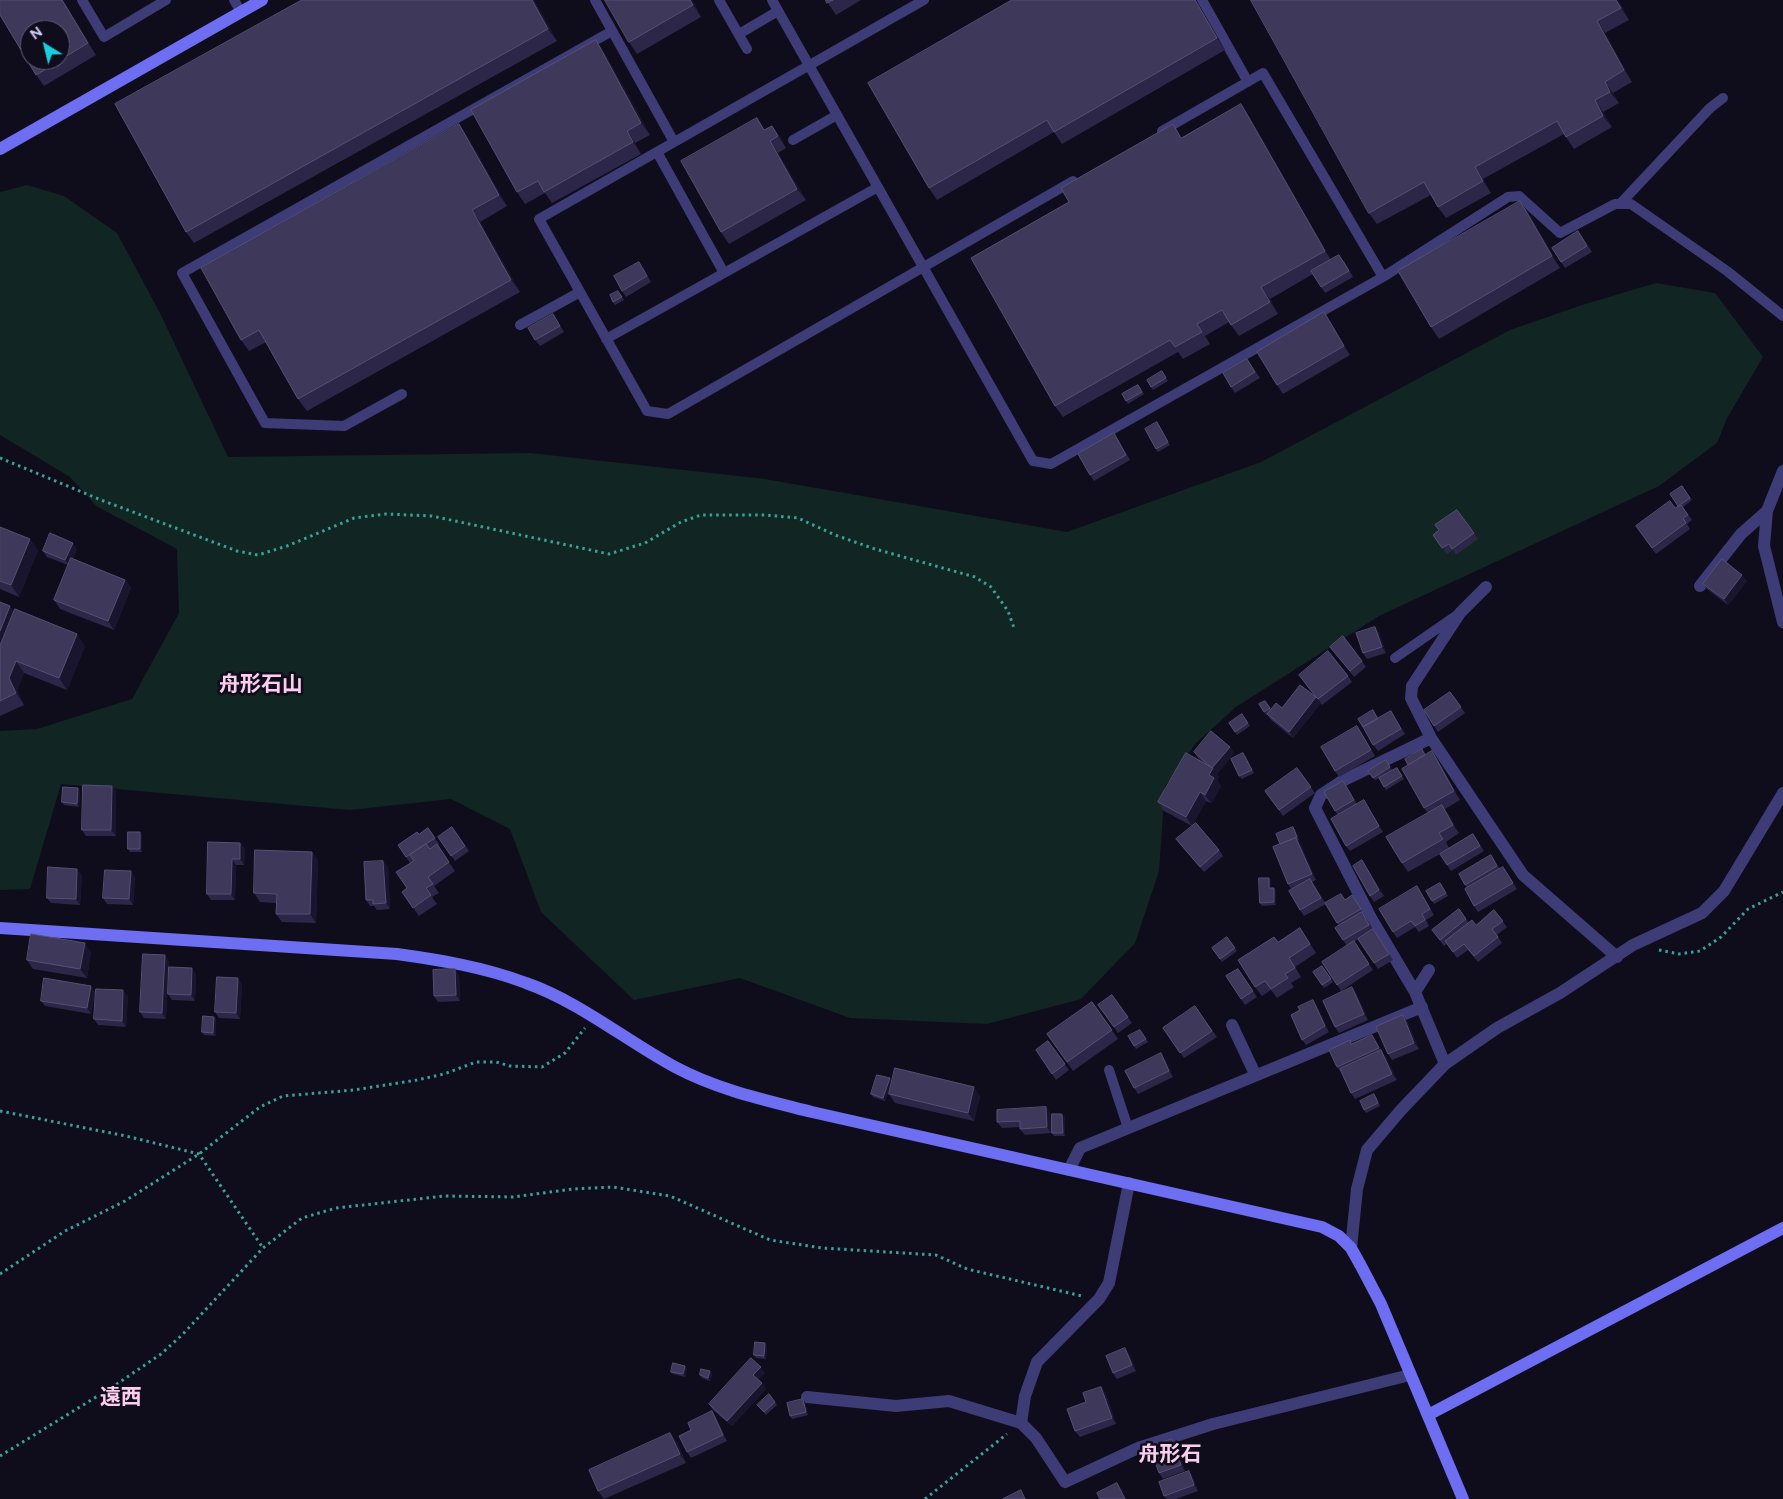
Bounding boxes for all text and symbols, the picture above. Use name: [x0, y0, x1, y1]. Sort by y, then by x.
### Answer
north arrow: [20, 20, 70, 70]
text: N: [27, 23, 46, 43]
district label: 舟形石山: [219, 672, 303, 698]
district label: 遠西: [100, 1385, 142, 1411]
district label: 舟形石: [1139, 1442, 1201, 1468]

